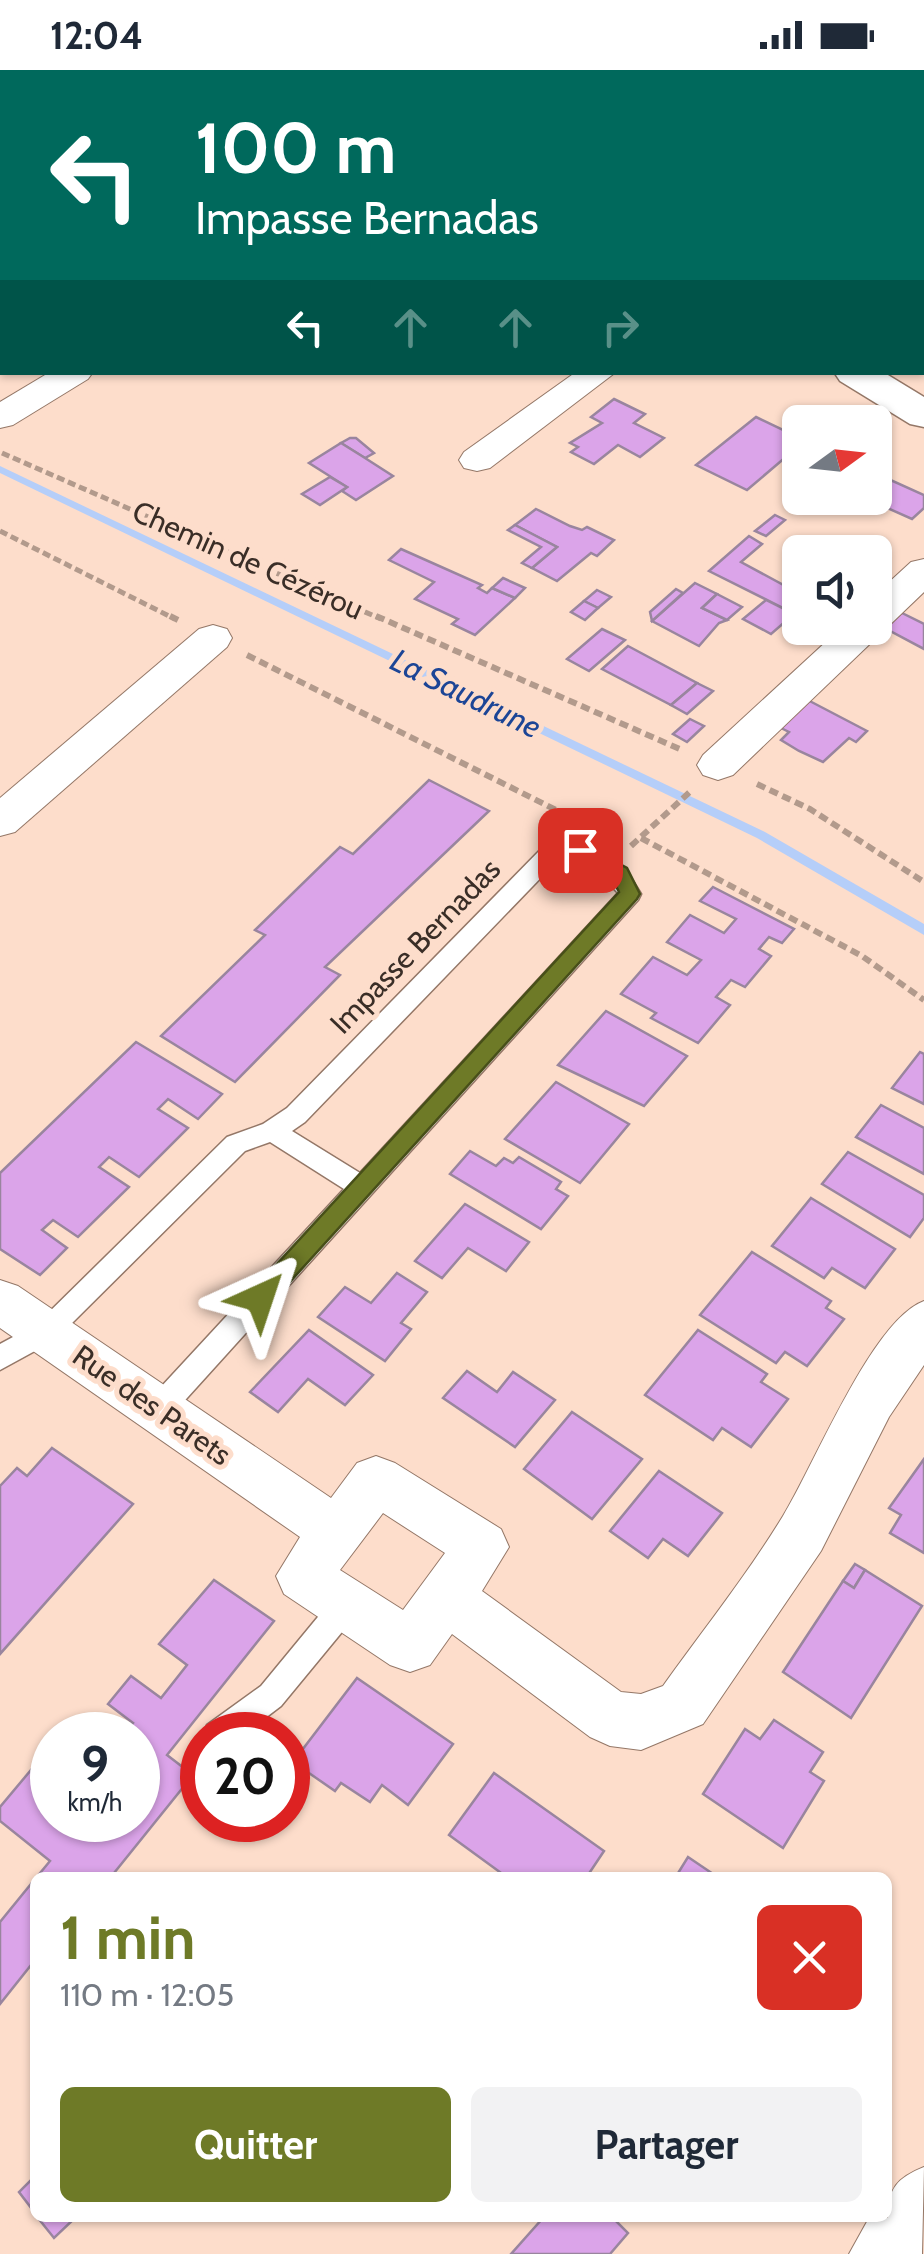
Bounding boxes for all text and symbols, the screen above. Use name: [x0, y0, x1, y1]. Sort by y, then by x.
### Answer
text: 12:04: [50, 12, 143, 59]
text: 100 m: [195, 105, 396, 191]
icon: left: [30, 110, 160, 240]
text: Impasse Bernadas: [195, 191, 539, 245]
icon: left: [278, 300, 333, 355]
icon: ahead: [383, 300, 438, 355]
icon: ahead: [488, 300, 543, 355]
icon: right: [593, 300, 648, 355]
north arrow: [782, 405, 892, 515]
map controls: [782, 405, 892, 645]
street label: Chemin de Cézérou: [127, 492, 369, 628]
button: sound: [782, 535, 892, 645]
water label: La Saudrune: [385, 640, 547, 746]
pin: [538, 808, 623, 893]
icon: arrive: [553, 823, 608, 878]
street label: Impasse Bernadas: [322, 851, 508, 1041]
position arrow: [208, 1246, 312, 1350]
street label: Rue des Parets: [66, 1337, 238, 1473]
speed limit sign: 20: [180, 1712, 310, 1842]
text: 9: [81, 1734, 109, 1795]
text: km/h: [68, 1787, 122, 1817]
text: 1 min: [60, 1901, 195, 1974]
button: close: [757, 1905, 862, 2010]
text: 110 m · 12:05: [60, 1975, 234, 2014]
button: Quitter: [60, 2087, 451, 2202]
button: Partager: [471, 2087, 862, 2202]

